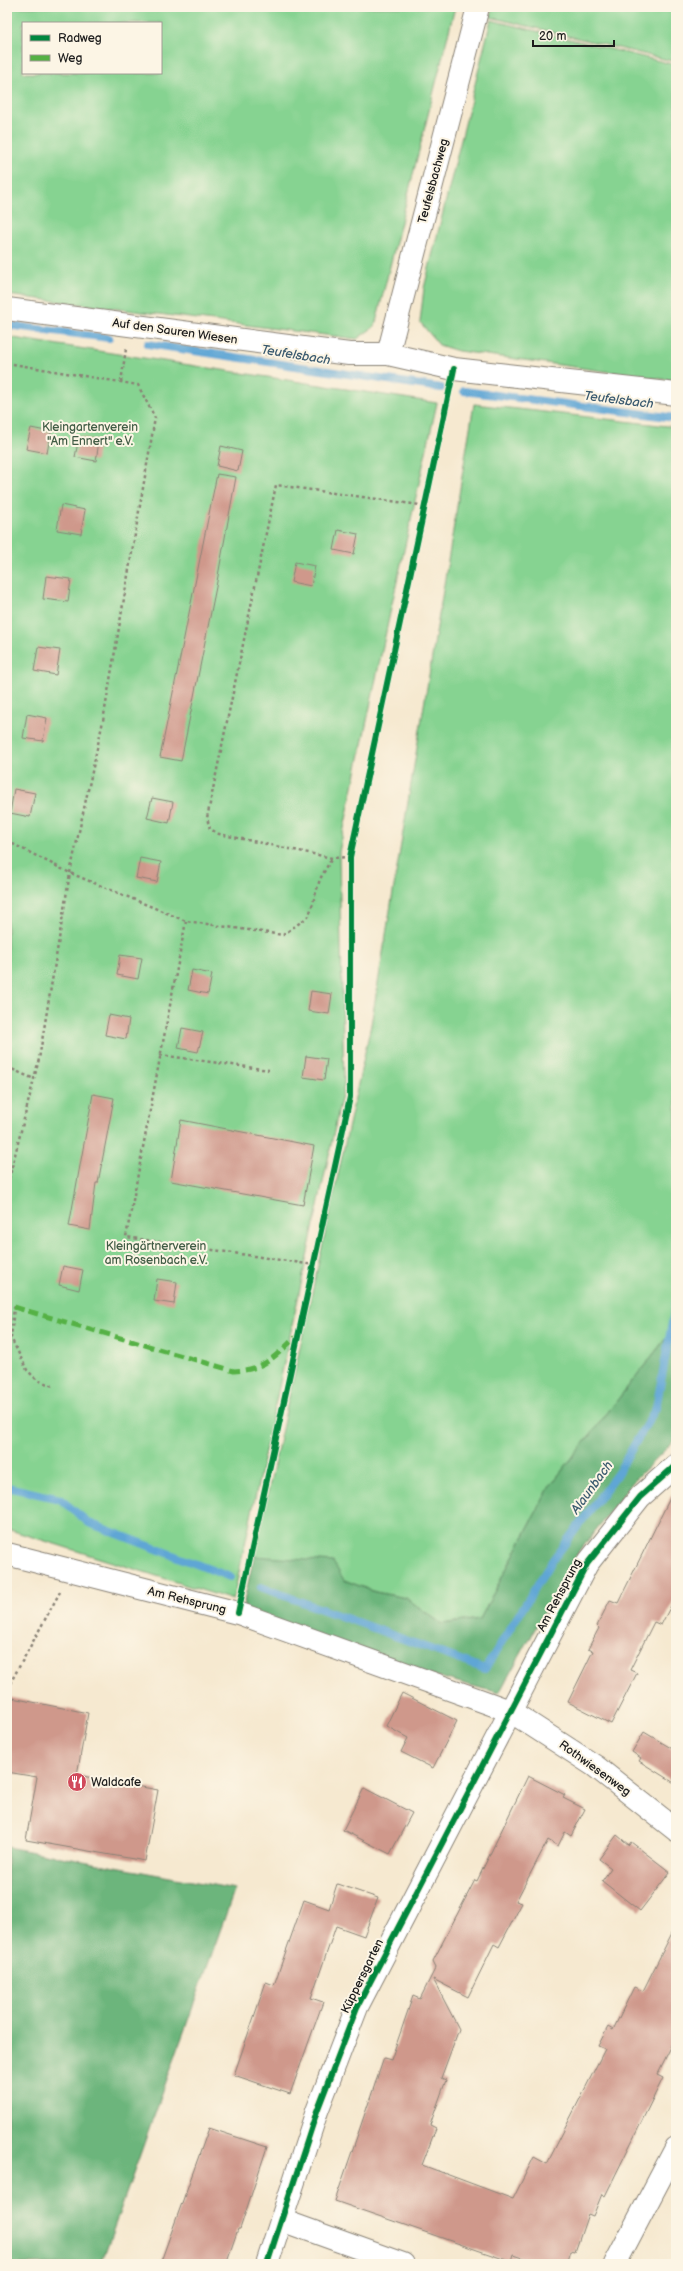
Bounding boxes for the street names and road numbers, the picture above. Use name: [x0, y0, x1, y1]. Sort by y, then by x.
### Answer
street label: Teufelsbachweg: [415, 137, 452, 225]
street label: Auf den Sauren Wiesen: [111, 315, 239, 348]
street label: Am Rehsprung: [534, 1556, 585, 1634]
street label: Am Rehsprung: [146, 1583, 228, 1618]
street label: Rothwiesenweg: [556, 1737, 634, 1800]
street label: Küppersgarten: [338, 1936, 387, 2016]

